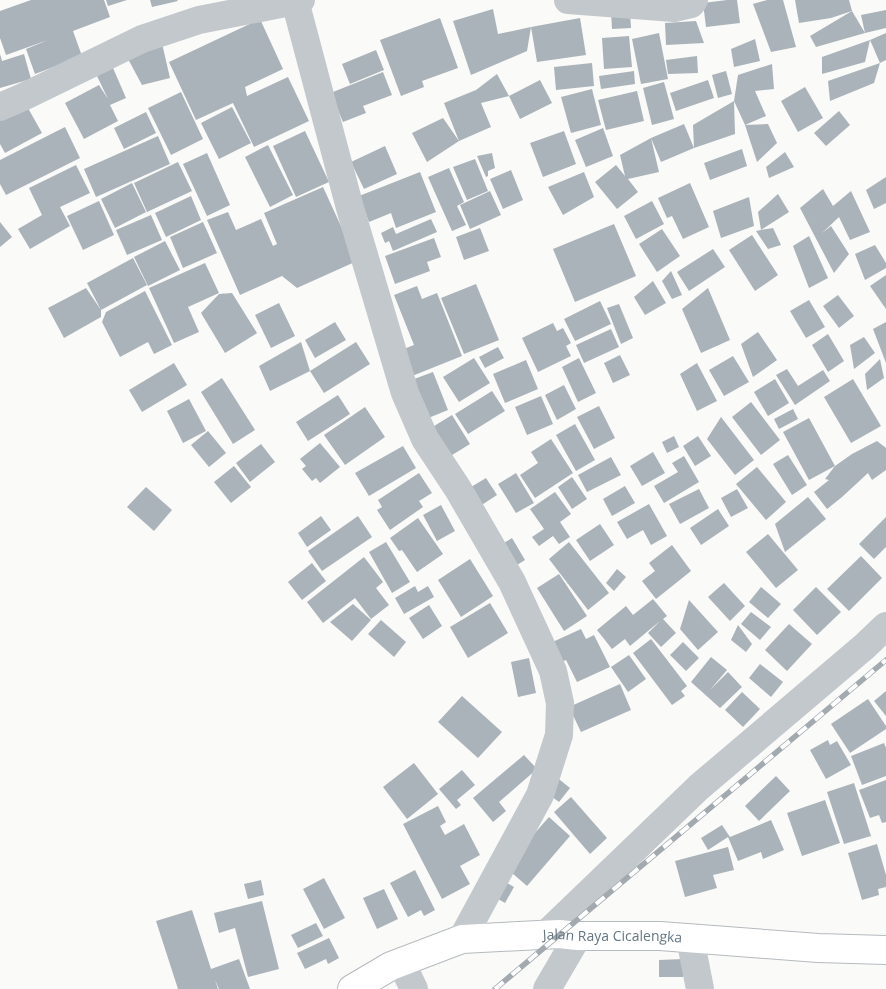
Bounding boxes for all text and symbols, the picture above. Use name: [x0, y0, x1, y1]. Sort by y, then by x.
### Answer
street label: Jalan Raya Cicalengka: [540, 924, 683, 947]

